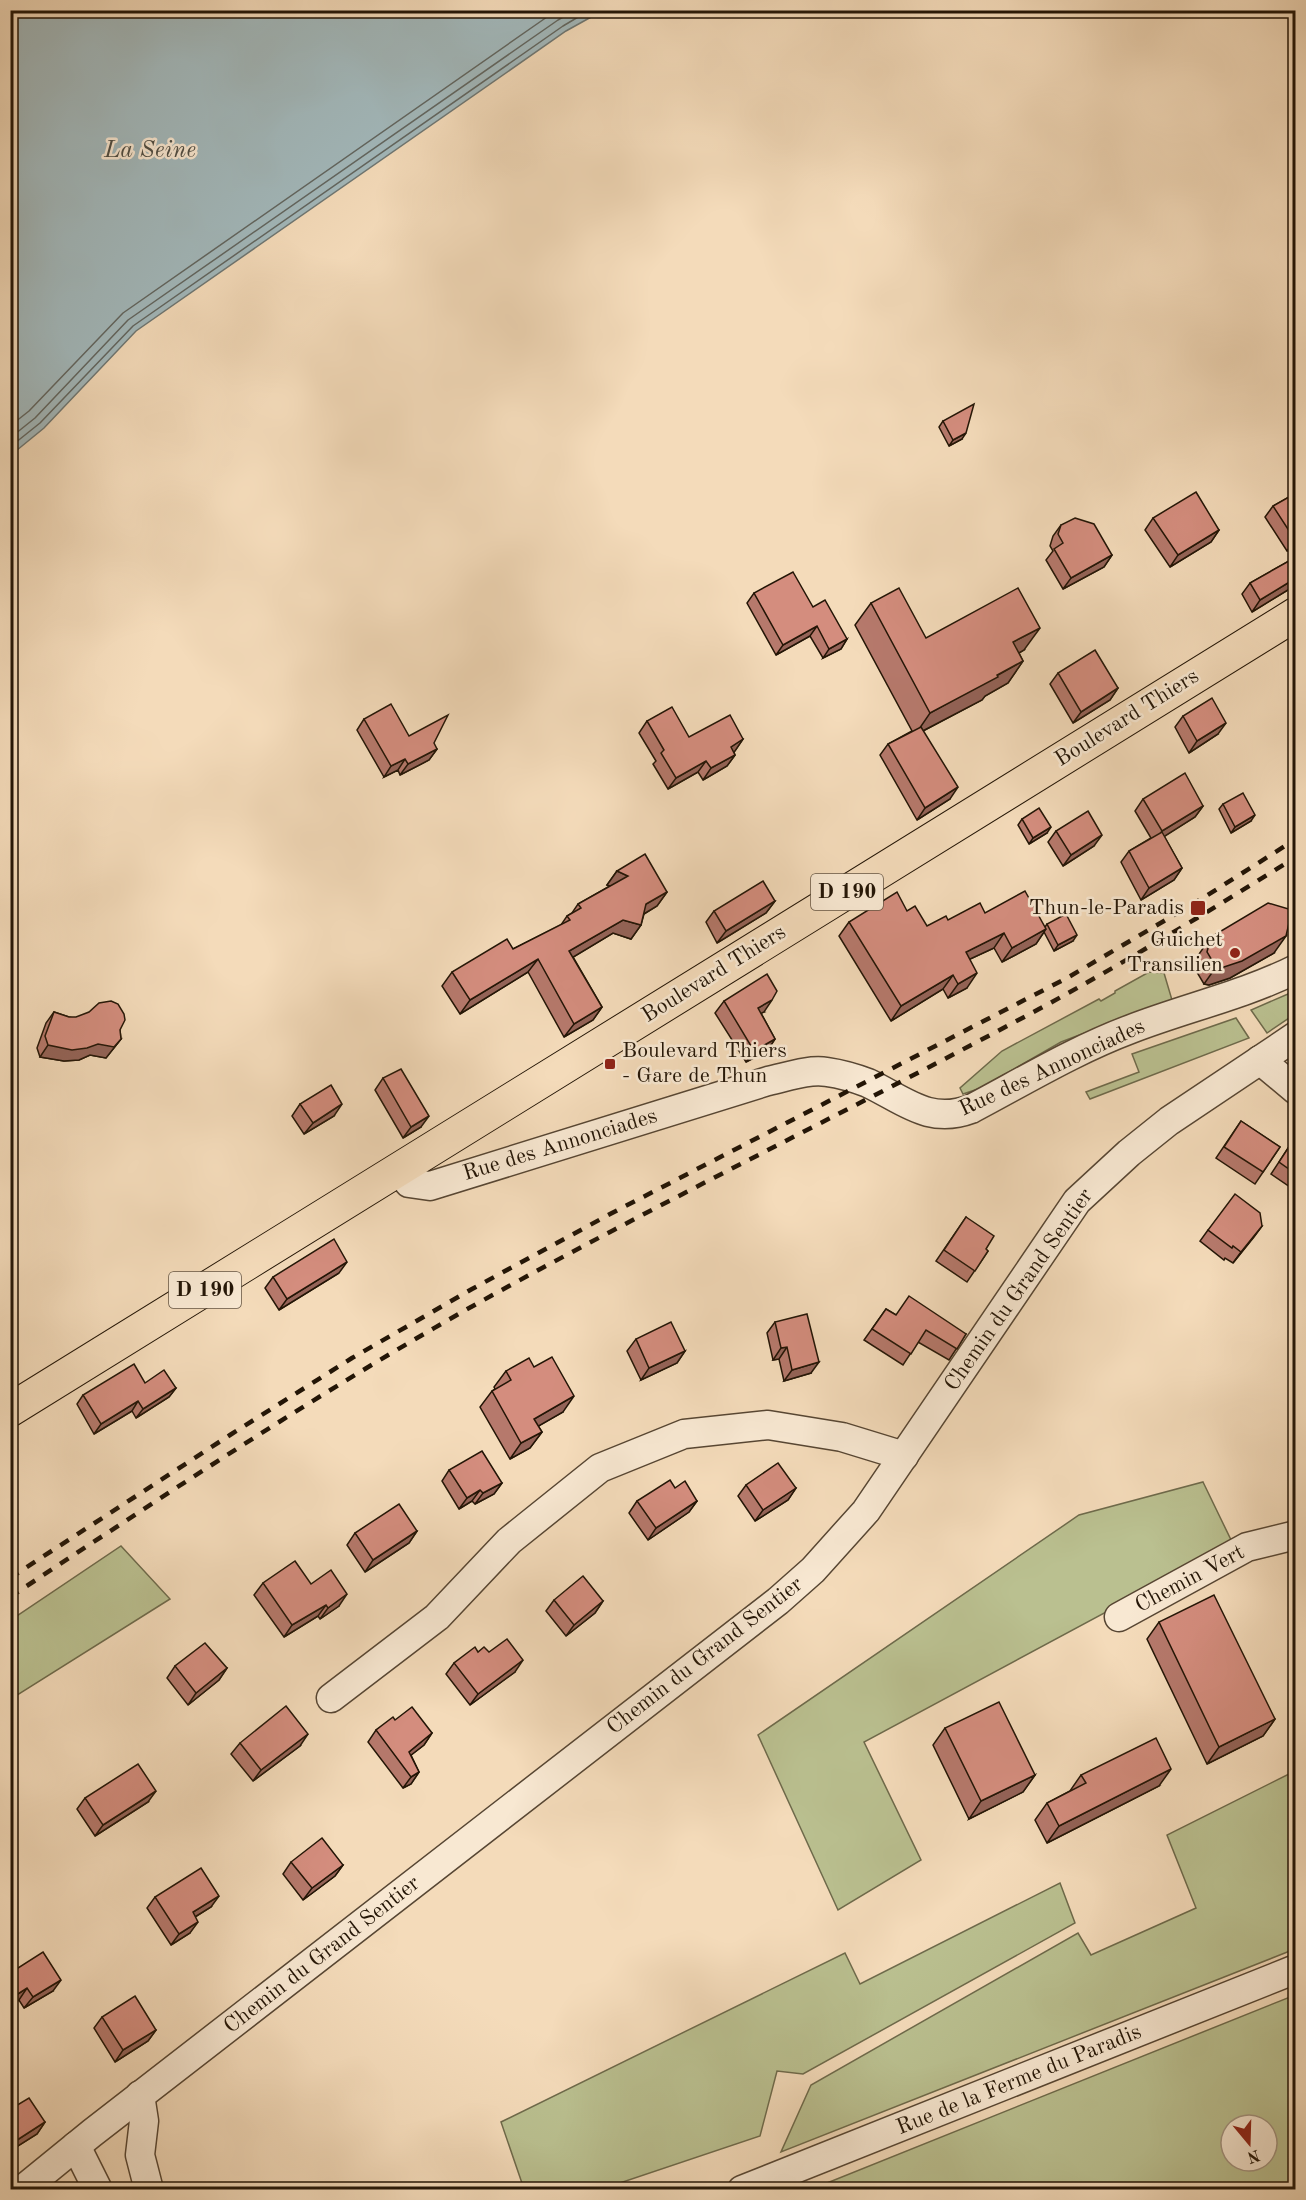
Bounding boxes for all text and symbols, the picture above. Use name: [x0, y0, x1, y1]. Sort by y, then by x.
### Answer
water label: La Seine: [103, 139, 196, 163]
street label: Boulevard Thiers: [1051, 665, 1203, 771]
road number: D 190: [811, 874, 883, 910]
place label: Thun-le-Paradis: [1029, 897, 1184, 919]
marker: Thun-le-Paradis: [1189, 899, 1207, 917]
street label: Boulevard Thiers: [638, 921, 790, 1027]
place label: Guichet Transilien: [1126, 929, 1223, 976]
marker: Guichet Transilien: [1228, 946, 1242, 960]
street label: Rue des Annonciades: [956, 1015, 1148, 1121]
place label: Boulevard Thiers - Gare de Thun: [622, 1040, 787, 1087]
marker: Boulevard Thiers - Gare de Thun: [603, 1057, 617, 1071]
street label: Rue des Annonciades: [460, 1105, 660, 1185]
street label: Chemin du Grand Sentier: [941, 1185, 1097, 1395]
road number: D 190: [169, 1272, 241, 1308]
street label: Chemin Vert: [1132, 1541, 1248, 1617]
street label: Chemin du Grand Sentier: [603, 1573, 807, 1739]
street label: Chemin du Grand Sentier: [220, 1872, 424, 2038]
street label: Rue de la Ferme du Paradis: [894, 2021, 1144, 2139]
north arrow: [1219, 2113, 1279, 2173]
text: N: [1244, 2146, 1262, 2165]

